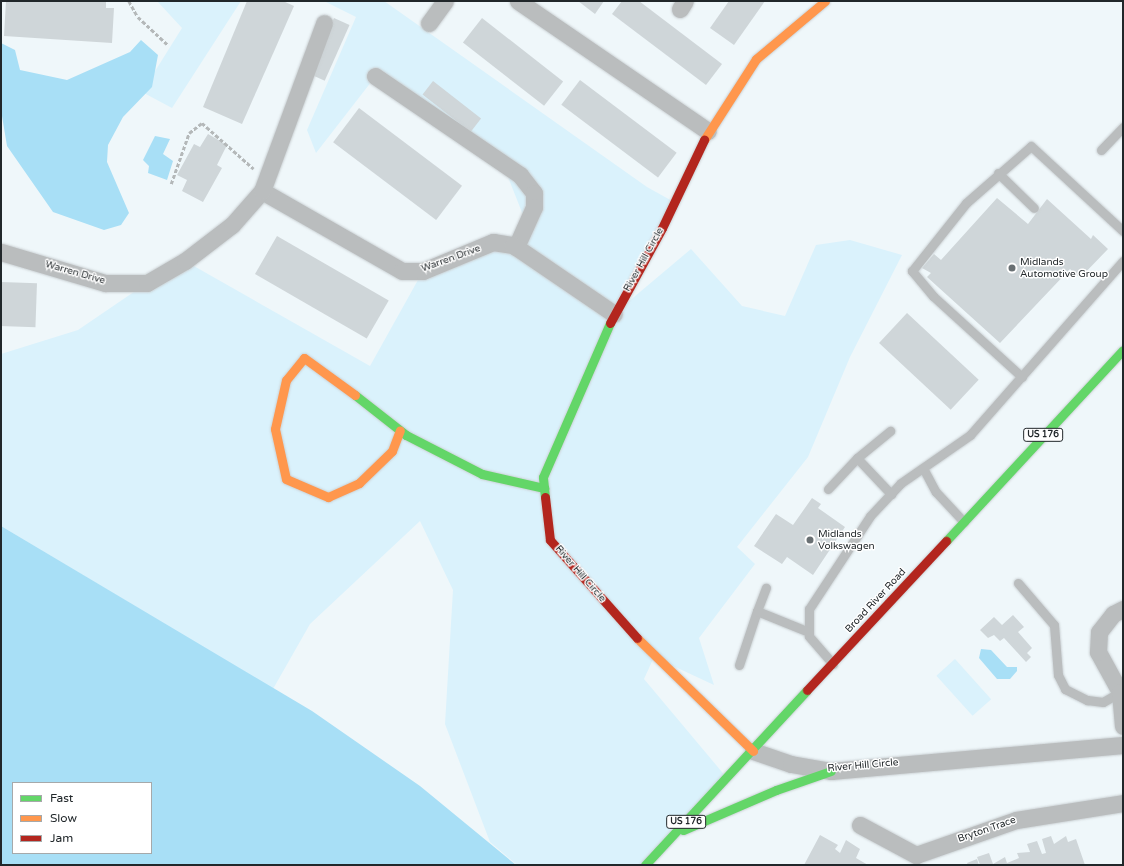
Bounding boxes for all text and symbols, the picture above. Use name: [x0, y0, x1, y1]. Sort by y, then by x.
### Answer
street label: River Hill Circle: [622, 226, 666, 294]
street label: Warren Drive: [420, 243, 482, 275]
place label: Midlands Automotive Group: [1020, 256, 1108, 280]
street label: Warren Drive: [44, 259, 106, 287]
marker: Midlands Automotive Group: [1007, 263, 1017, 273]
road number: US 176: [1023, 428, 1063, 442]
place label: Midlands Volkswagen: [818, 528, 875, 552]
marker: Midlands Volkswagen: [805, 535, 815, 545]
street label: River Hill Circle: [552, 543, 608, 605]
street label: Broad River Road: [843, 566, 909, 636]
street label: River Hill Circle: [827, 757, 899, 775]
legend: [12, 782, 152, 854]
text: Fast: [50, 791, 73, 805]
text: Slow: [50, 811, 77, 825]
street label: Bryton Trace: [956, 814, 1018, 846]
road number: US 176: [666, 815, 706, 829]
text: Jam: [50, 831, 73, 845]

